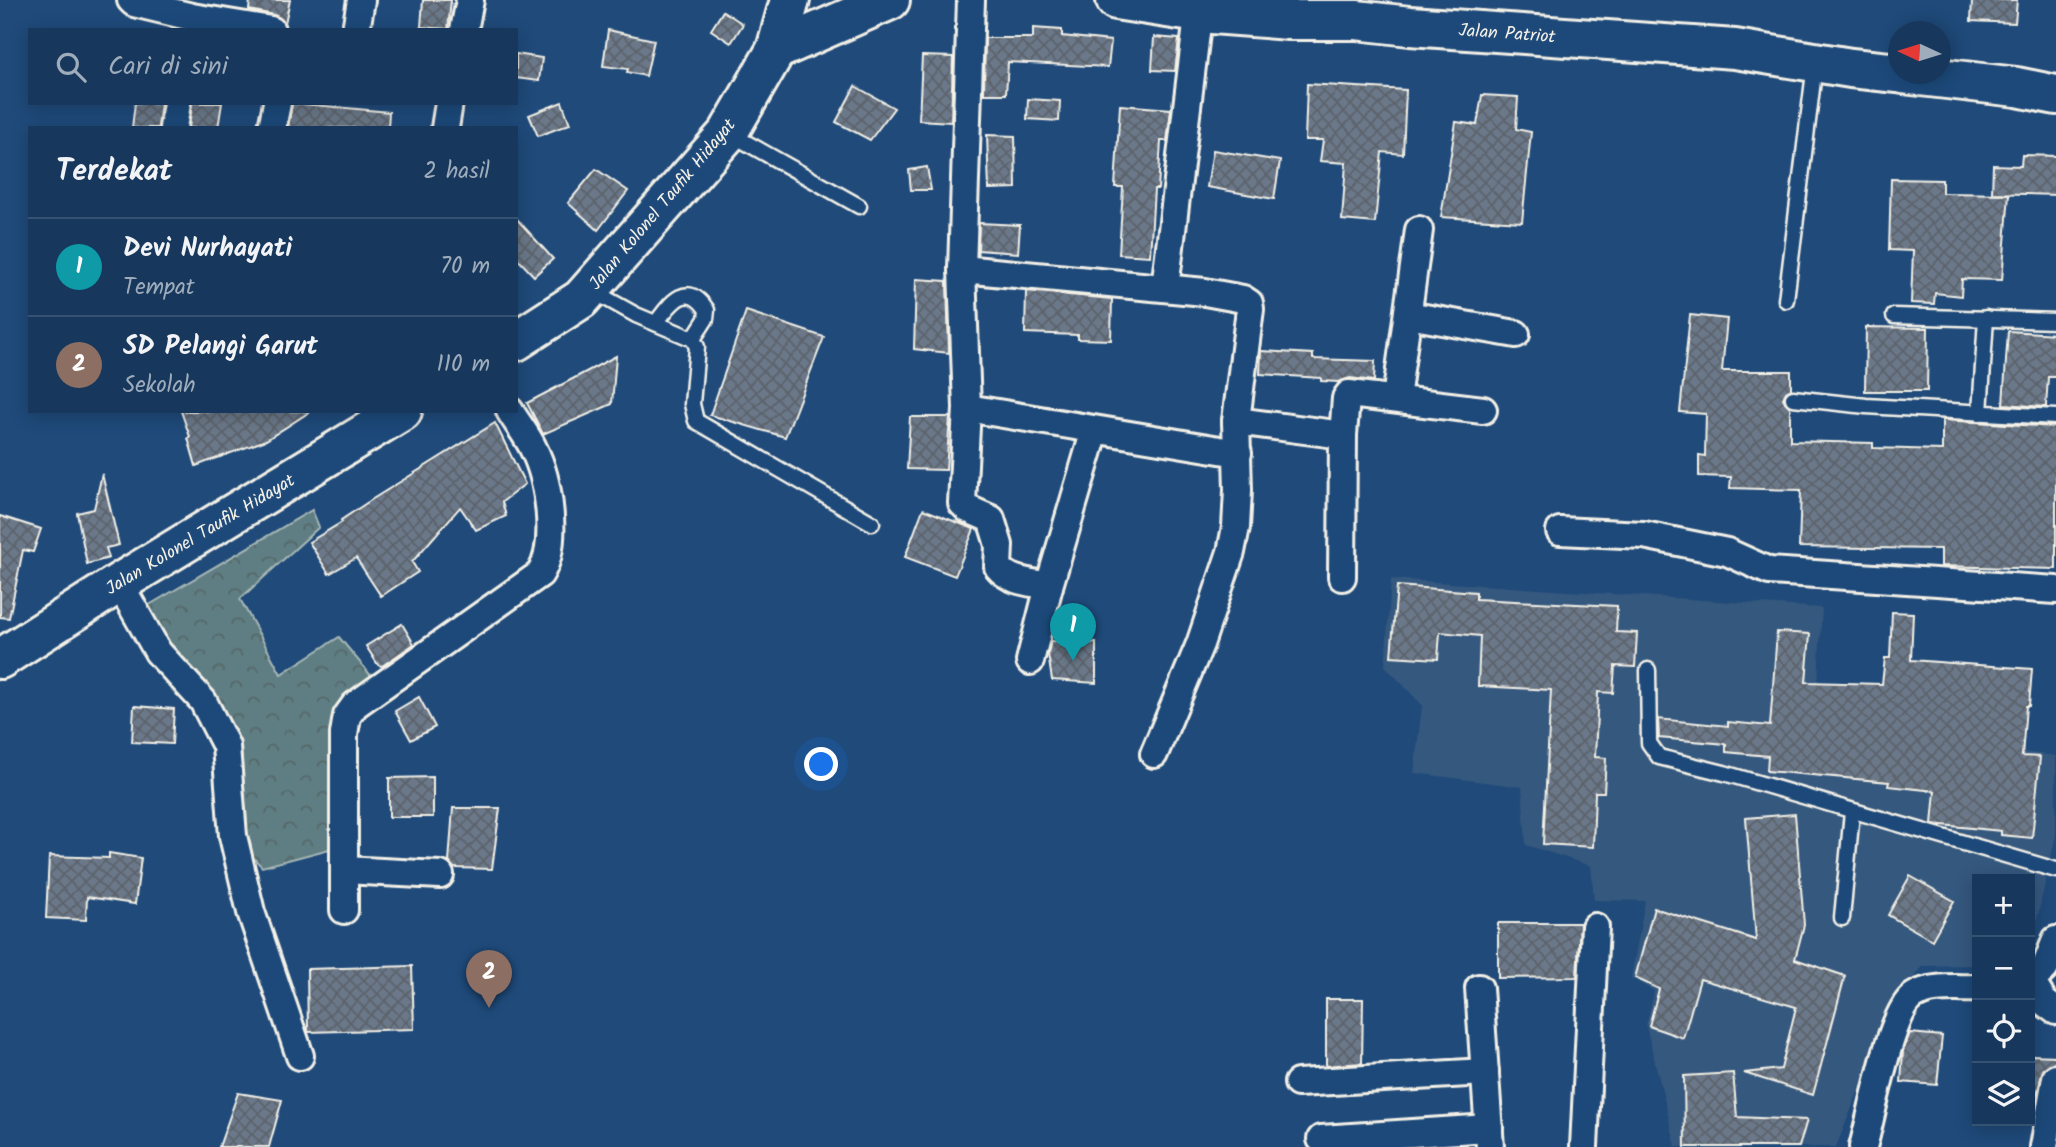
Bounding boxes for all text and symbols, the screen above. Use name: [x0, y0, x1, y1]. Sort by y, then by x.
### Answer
street label: Jalan Patriot: [1457, 17, 1557, 52]
north arrow: [1888, 21, 1951, 84]
search box: [28, 28, 518, 105]
text: Cari di sini: [108, 46, 228, 88]
icon: search: [52, 48, 90, 86]
street label: Jalan Kolonel Taufik Hidayat: [582, 112, 745, 297]
text: Terdekat: [56, 148, 172, 196]
text: 2 hasil: [423, 154, 490, 190]
text: Devi Nurhayati: [123, 228, 292, 270]
text: 1: [76, 249, 82, 285]
text: 70 m: [440, 249, 490, 285]
text: Tempat: [123, 270, 195, 306]
text: SD Pelangi Garut: [123, 326, 318, 368]
text: 2: [72, 347, 86, 383]
text: 110 m: [437, 347, 490, 383]
text: Sekolah: [123, 368, 196, 404]
street label: Jalan Kolonel Taufik Hidayat: [100, 467, 302, 604]
pin: 1: [1050, 603, 1096, 661]
your location: [804, 747, 838, 781]
map controls: [1972, 874, 2035, 1126]
button: +: [1972, 874, 2035, 937]
button: −: [1972, 937, 2035, 1000]
pin: 2: [466, 950, 512, 1008]
button: locate: [1972, 1000, 2035, 1063]
button: layers: [1972, 1063, 2035, 1126]

